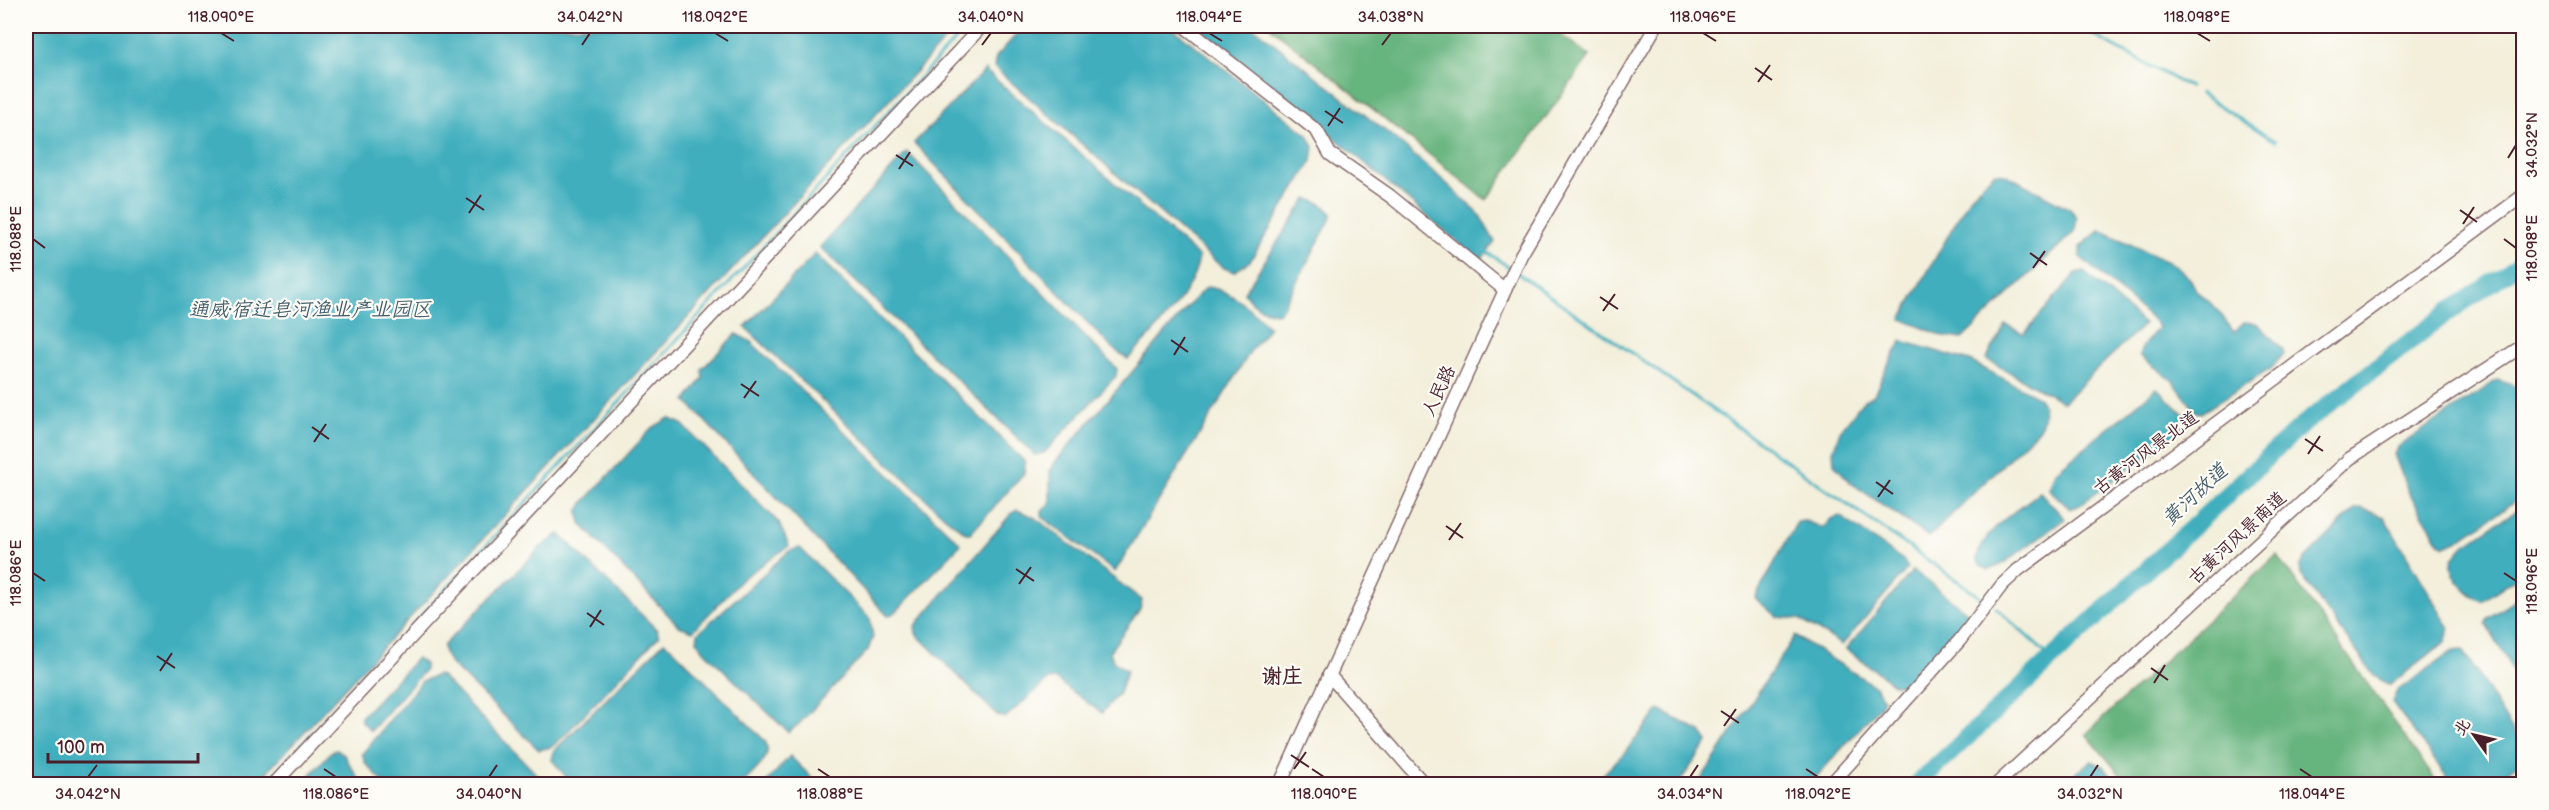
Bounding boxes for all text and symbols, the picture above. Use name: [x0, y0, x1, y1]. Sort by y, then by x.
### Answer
text: 118.090°E: [188, 8, 254, 27]
text: 34.042°N: [557, 8, 623, 27]
text: 118.092°E: [682, 8, 748, 27]
text: 34.040°N: [958, 8, 1024, 27]
text: 118.094°E: [1176, 8, 1242, 27]
text: 34.038°N: [1358, 8, 1424, 27]
text: 118.096°E: [1670, 8, 1736, 27]
text: 118.098°E: [2164, 8, 2230, 27]
text: 34.032°N: [2523, 112, 2542, 178]
text: 118.088°E: [7, 206, 26, 272]
text: 118.098°E: [2523, 215, 2542, 281]
water label: 通威·宿迁皂河渔业产业园区: [189, 298, 432, 322]
street label: 人民路: [1418, 362, 1460, 420]
street label: 古黄河风景北道: [2089, 407, 2203, 499]
water label: 黄河故道: [2158, 458, 2234, 531]
street label: 古黄河风景南道: [2184, 487, 2290, 589]
text: 118.086°E: [7, 540, 26, 606]
text: 118.096°E: [2523, 548, 2542, 614]
district label: 谢庄: [1261, 664, 1303, 689]
north arrow: [2444, 705, 2504, 765]
text: 北: [2450, 715, 2475, 739]
scale bar: [48, 726, 198, 764]
text: 100 m: [57, 737, 105, 758]
text: 34.042°N: [55, 785, 121, 804]
text: 118.086°E: [303, 785, 369, 804]
text: 34.040°N: [456, 785, 522, 804]
text: 118.088°E: [797, 785, 863, 804]
text: 118.090°E: [1291, 785, 1357, 804]
text: 34.034°N: [1657, 785, 1723, 804]
text: 118.092°E: [1785, 785, 1851, 804]
text: 34.032°N: [2057, 785, 2123, 804]
text: 118.094°E: [2279, 785, 2345, 804]

